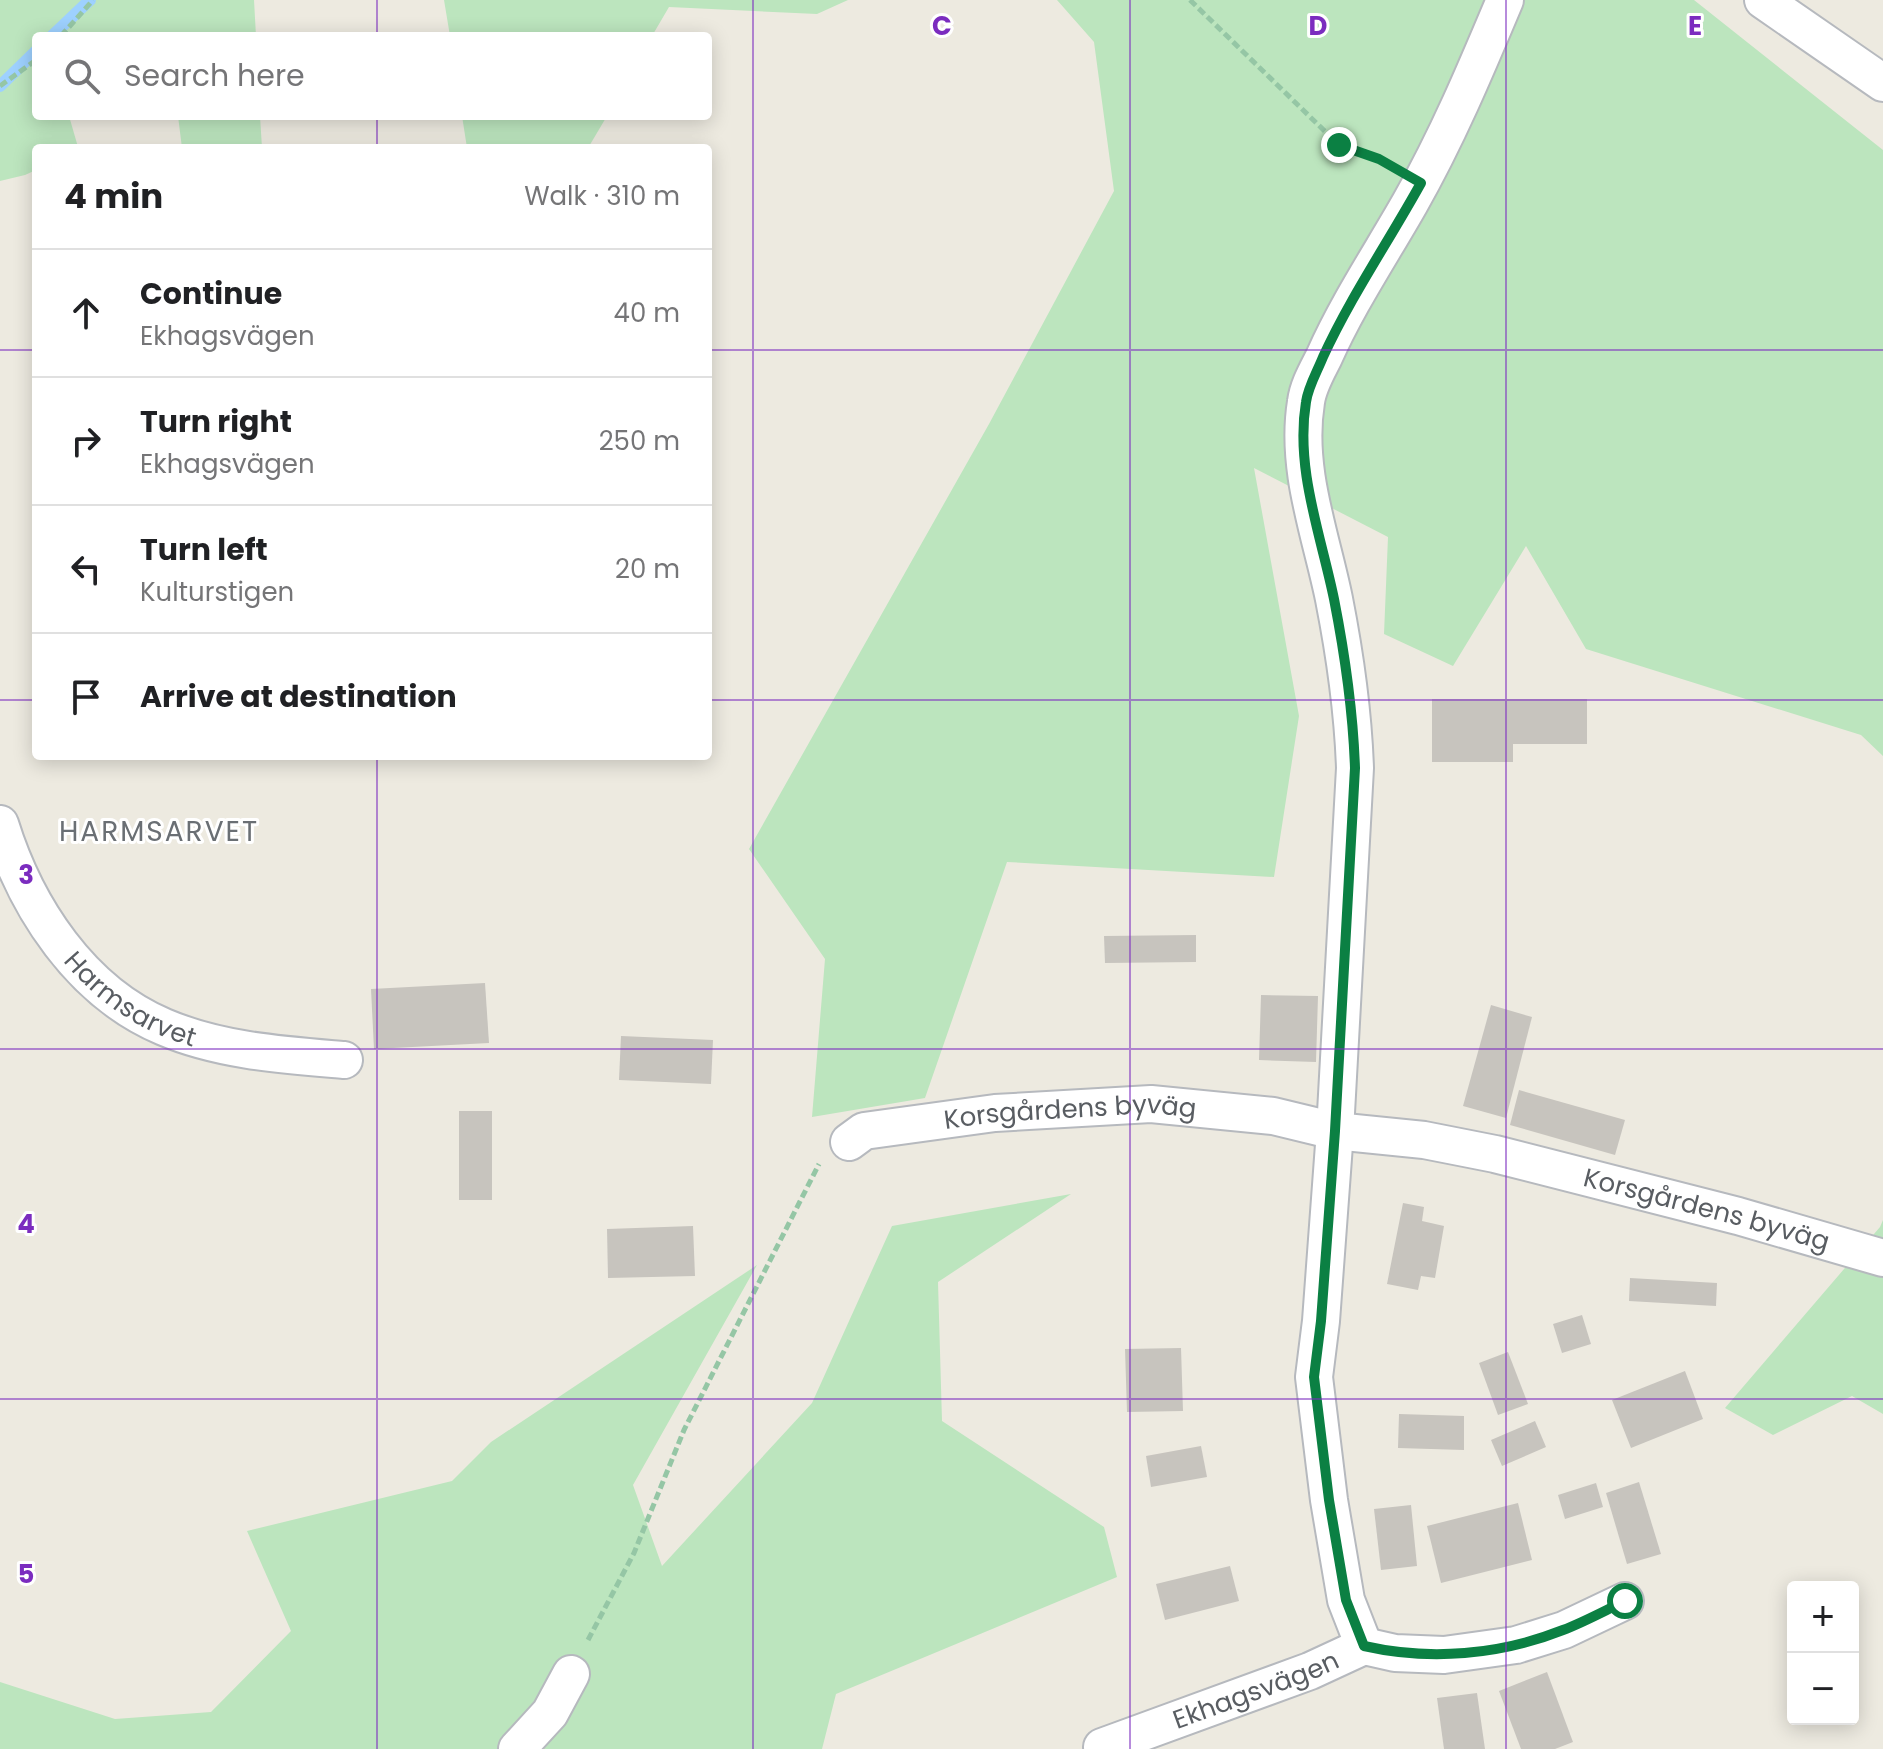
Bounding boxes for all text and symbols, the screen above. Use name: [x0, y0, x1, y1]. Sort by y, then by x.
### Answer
text: C: [932, 8, 952, 44]
text: D: [1309, 8, 1328, 44]
text: E: [1688, 8, 1702, 44]
search box: [32, 32, 712, 120]
icon: search: [60, 54, 104, 98]
text: Search here: [124, 54, 305, 97]
route end: [1321, 127, 1357, 163]
text: 4 min: [64, 172, 163, 220]
text: Walk · 310 m: [524, 178, 680, 214]
text: Continue: [140, 272, 282, 315]
icon: ahead: [64, 291, 108, 335]
text: 40 m: [614, 295, 680, 331]
text: Ekhagsvägen: [140, 318, 315, 354]
text: Turn right: [140, 400, 292, 443]
icon: right: [64, 419, 108, 463]
text: 250 m: [599, 423, 680, 459]
text: Ekhagsvägen: [140, 446, 315, 482]
text: Turn left: [140, 528, 268, 571]
icon: left: [64, 547, 108, 591]
text: 20 m: [615, 551, 680, 587]
text: Kulturstigen: [140, 574, 294, 610]
icon: arrive: [64, 675, 108, 719]
text: Arrive at destination: [140, 675, 457, 718]
district label: HARMSARVET: [59, 812, 259, 851]
text: 3: [18, 857, 34, 893]
street label: Harmsarvet: [56, 943, 201, 1056]
street label: Korsgårdens byväg: [942, 1086, 1198, 1138]
street label: Korsgårdens byväg: [1580, 1159, 1834, 1260]
text: 4: [17, 1206, 35, 1242]
text: 5: [18, 1556, 34, 1592]
map controls: [1787, 1581, 1859, 1725]
button: +: [1787, 1581, 1859, 1653]
route start: [1607, 1583, 1643, 1619]
street label: Ekhagsvägen: [1168, 1642, 1345, 1738]
button: −: [1787, 1653, 1859, 1725]

